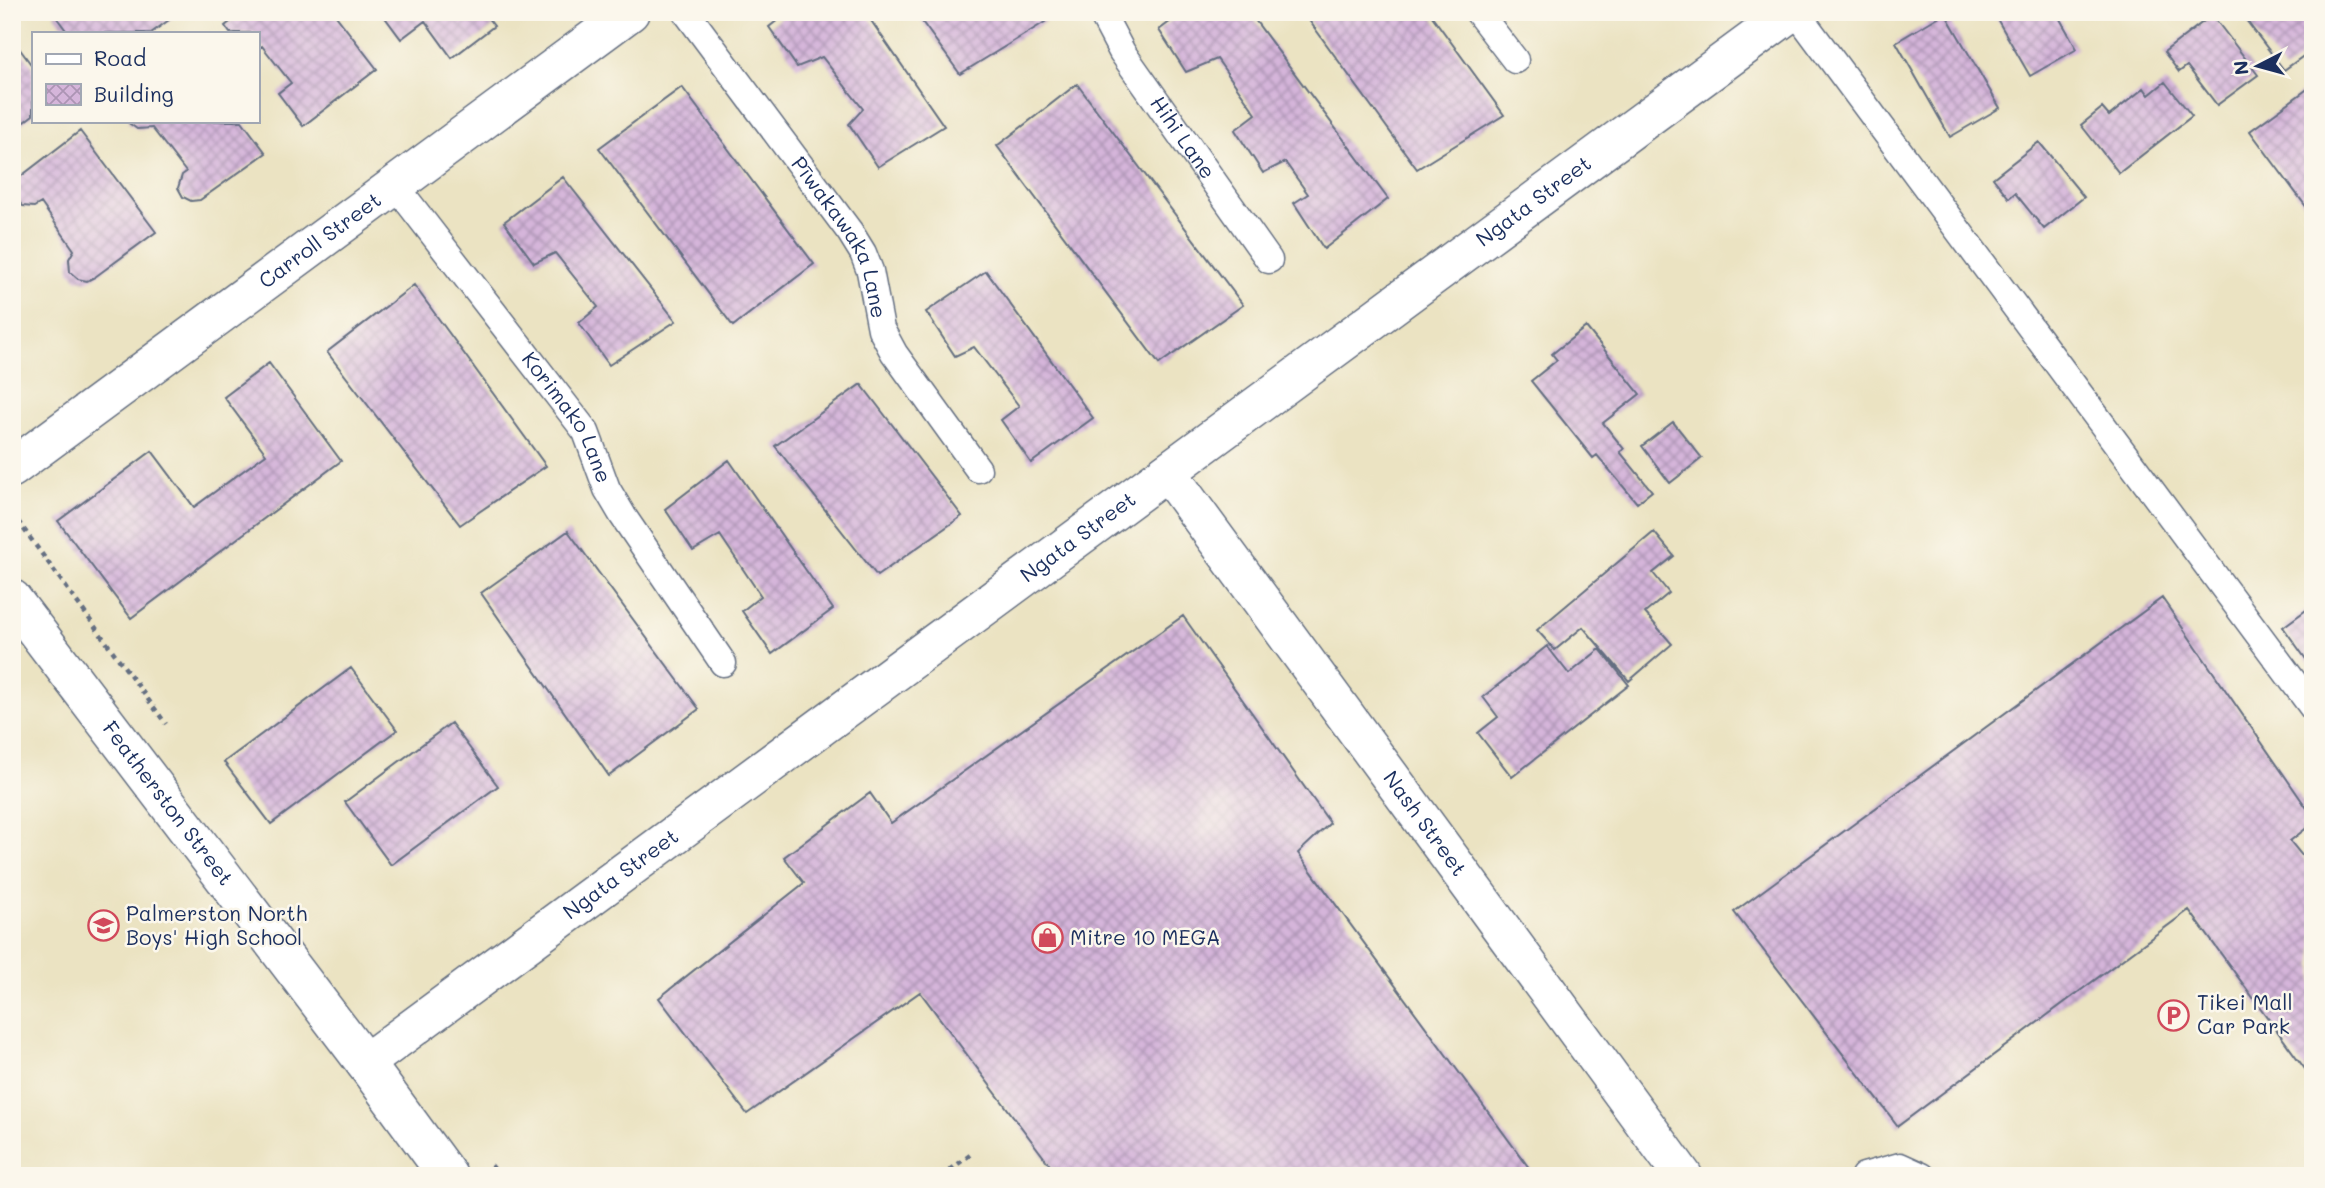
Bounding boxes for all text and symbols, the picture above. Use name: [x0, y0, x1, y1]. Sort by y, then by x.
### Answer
legend: [32, 32, 259, 122]
north arrow: [2224, 32, 2294, 102]
text: Road: [94, 44, 146, 71]
text: N: [2227, 59, 2254, 76]
text: Building: [94, 80, 174, 107]
street label: Hihi Lane: [1145, 90, 1222, 183]
street label: Ngata Street: [1470, 149, 1596, 252]
street label: Pīwakawaka Lane: [786, 150, 894, 320]
street label: Carroll Street: [253, 185, 386, 294]
street label: Korimako Lane: [517, 345, 619, 486]
street label: Ngata Street: [1014, 485, 1140, 588]
street label: Featherston Street: [98, 715, 240, 890]
street label: Nash Street: [1378, 765, 1474, 881]
street label: Ngata Street: [557, 822, 683, 925]
place label: Palmerston North Boys' High School: [126, 899, 307, 950]
school or university icon: Palmerston North Boys' High School: [86, 909, 120, 943]
shop icon: Mitre 10 MEGA: [1030, 921, 1064, 955]
place label: Mitre 10 MEGA: [1070, 923, 1221, 950]
place label: Tikei Mall Car Park: [2197, 988, 2293, 1039]
parking icon: Tikei Mall Car Park: [2157, 998, 2191, 1032]

